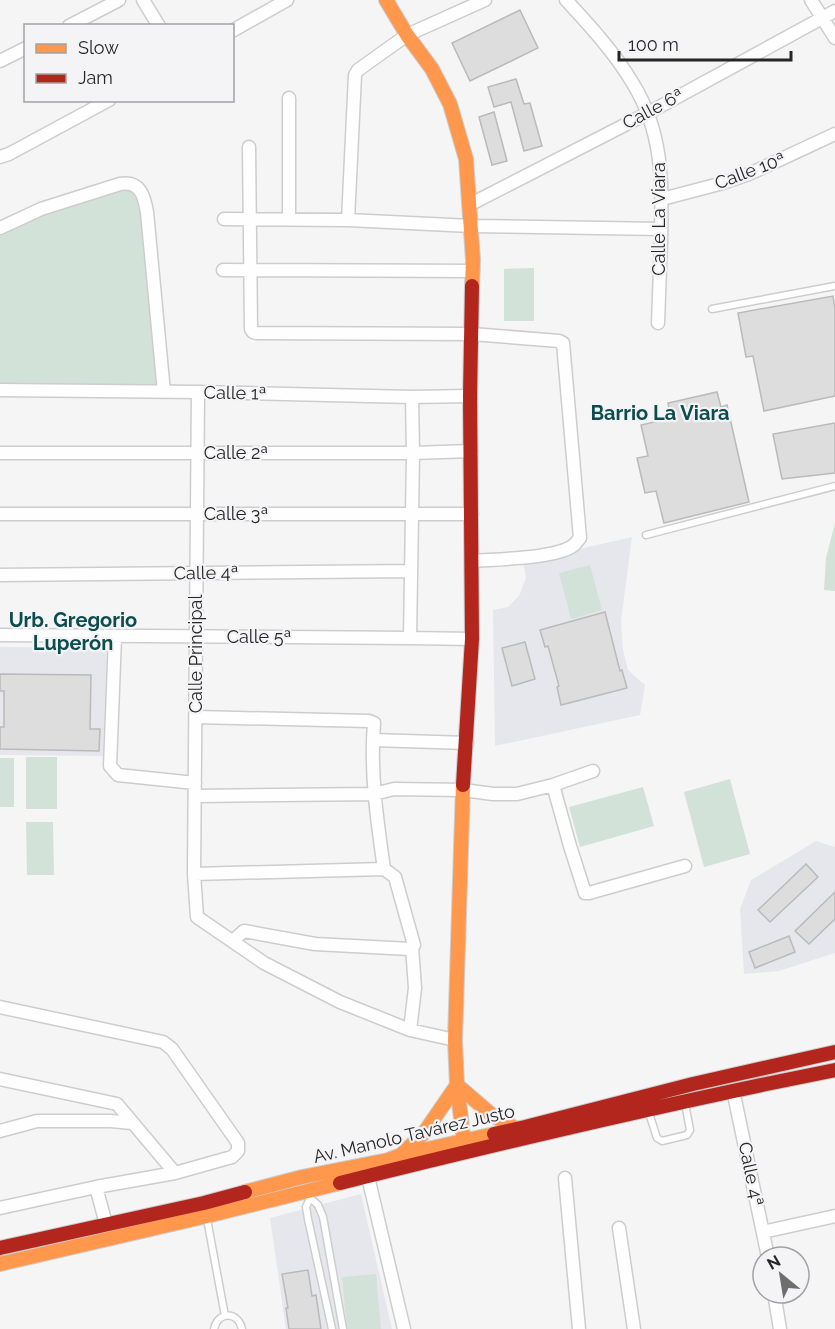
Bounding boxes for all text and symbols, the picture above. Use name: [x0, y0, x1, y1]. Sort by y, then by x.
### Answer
legend: [24, 24, 234, 102]
scale bar: [619, 24, 792, 62]
text: 100 m: [628, 34, 679, 55]
text: Slow: [78, 37, 119, 58]
text: Jam: [78, 67, 113, 88]
street label: Calle 6ª: [619, 84, 687, 133]
street label: Calle 10ª: [712, 148, 788, 194]
street label: Calle La Viara: [648, 162, 669, 276]
street label: Calle 1ª: [204, 381, 266, 404]
district label: Barrio La Viara: [590, 401, 730, 425]
street label: Calle 2ª: [204, 442, 268, 463]
street label: Calle 3ª: [204, 503, 268, 524]
street label: Calle 4ª: [173, 561, 239, 584]
street label: Calle Principal: [185, 595, 206, 713]
district label: Urb. Gregorio Luperón: [9, 608, 137, 655]
street label: Calle 5ª: [227, 626, 291, 647]
street label: Av. Manolo Tavárez Justo: [311, 1100, 517, 1167]
street label: Calle 4ª: [734, 1140, 768, 1208]
north arrow: [751, 1245, 811, 1305]
text: N: [764, 1251, 784, 1274]

